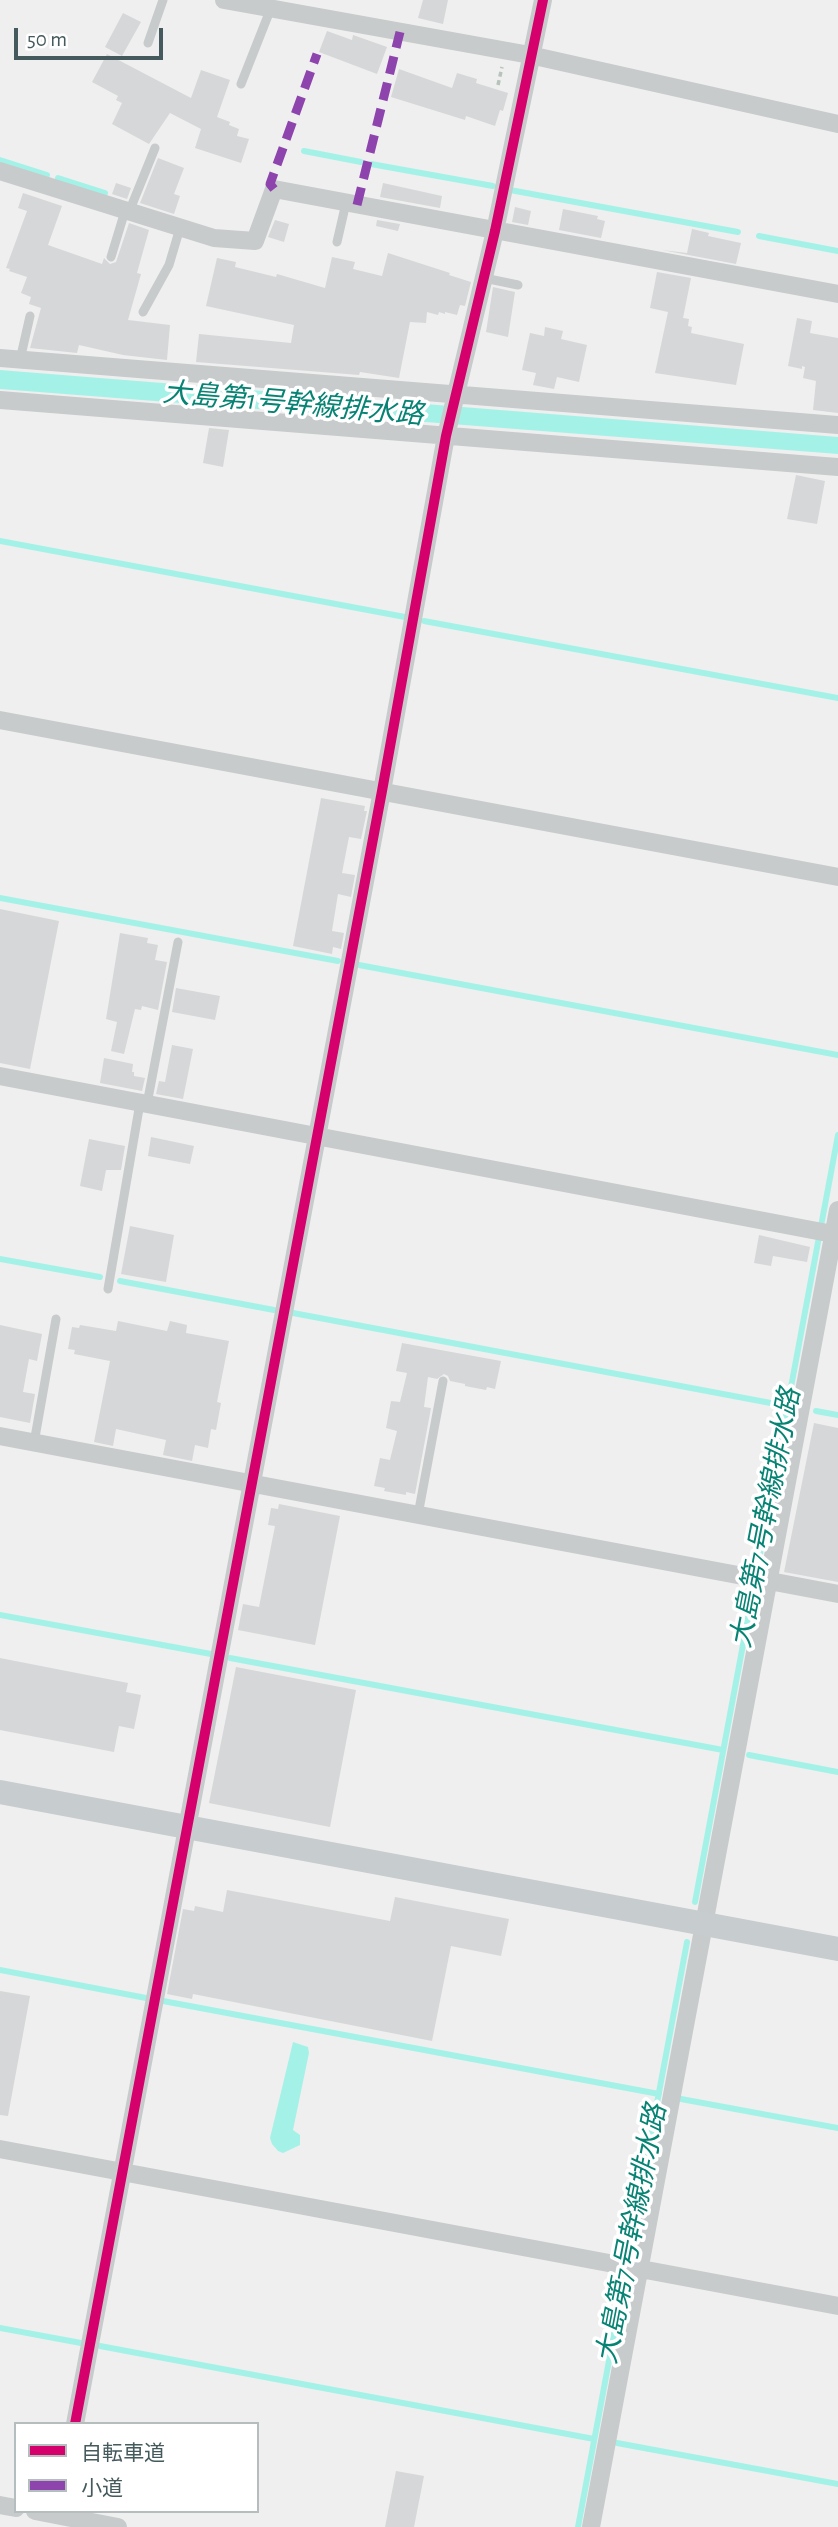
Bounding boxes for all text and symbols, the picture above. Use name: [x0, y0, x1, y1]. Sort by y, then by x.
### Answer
scale bar: [18, 14, 166, 58]
text: 50 m: [27, 29, 67, 50]
water label: 大島第1号幹線排水路: [161, 376, 425, 432]
water label: 大島第7号幹線排水路: [724, 1385, 808, 1651]
water label: 大島第7号幹線排水路: [590, 2101, 674, 2367]
legend: [14, 2422, 259, 2513]
text: 自転車道: [81, 2443, 165, 2464]
text: 小道: [81, 2478, 123, 2499]

